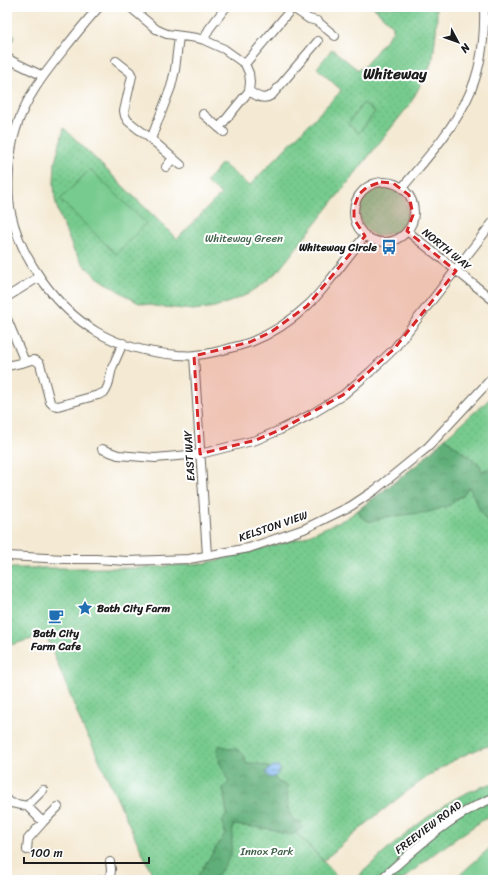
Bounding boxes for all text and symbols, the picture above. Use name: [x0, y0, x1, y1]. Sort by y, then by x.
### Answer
north arrow: [438, 22, 478, 62]
text: N: [455, 38, 475, 58]
district label: Whiteway: [363, 61, 428, 87]
street label: NORTH WAY: [418, 223, 476, 276]
park label: Whiteway Green: [205, 229, 283, 248]
place label: Whiteway Circle: [299, 238, 377, 257]
bus stop icon: Whiteway Circle: [380, 238, 398, 256]
street label: EAST WAY: [178, 429, 201, 482]
street label: KELSTON VIEW: [236, 506, 311, 547]
place icon: Bath City Farm: [76, 599, 94, 617]
place label: Bath City Farm: [97, 599, 171, 618]
cafe icon: Bath City Farm Cafe: [47, 607, 65, 625]
place label: Bath City Farm Cafe: [30, 624, 82, 656]
street label: FREEVIEW ROAD: [391, 796, 466, 859]
scale bar: [24, 839, 149, 865]
text: 100 m: [30, 842, 63, 864]
park label: Innox Park: [240, 842, 294, 861]

